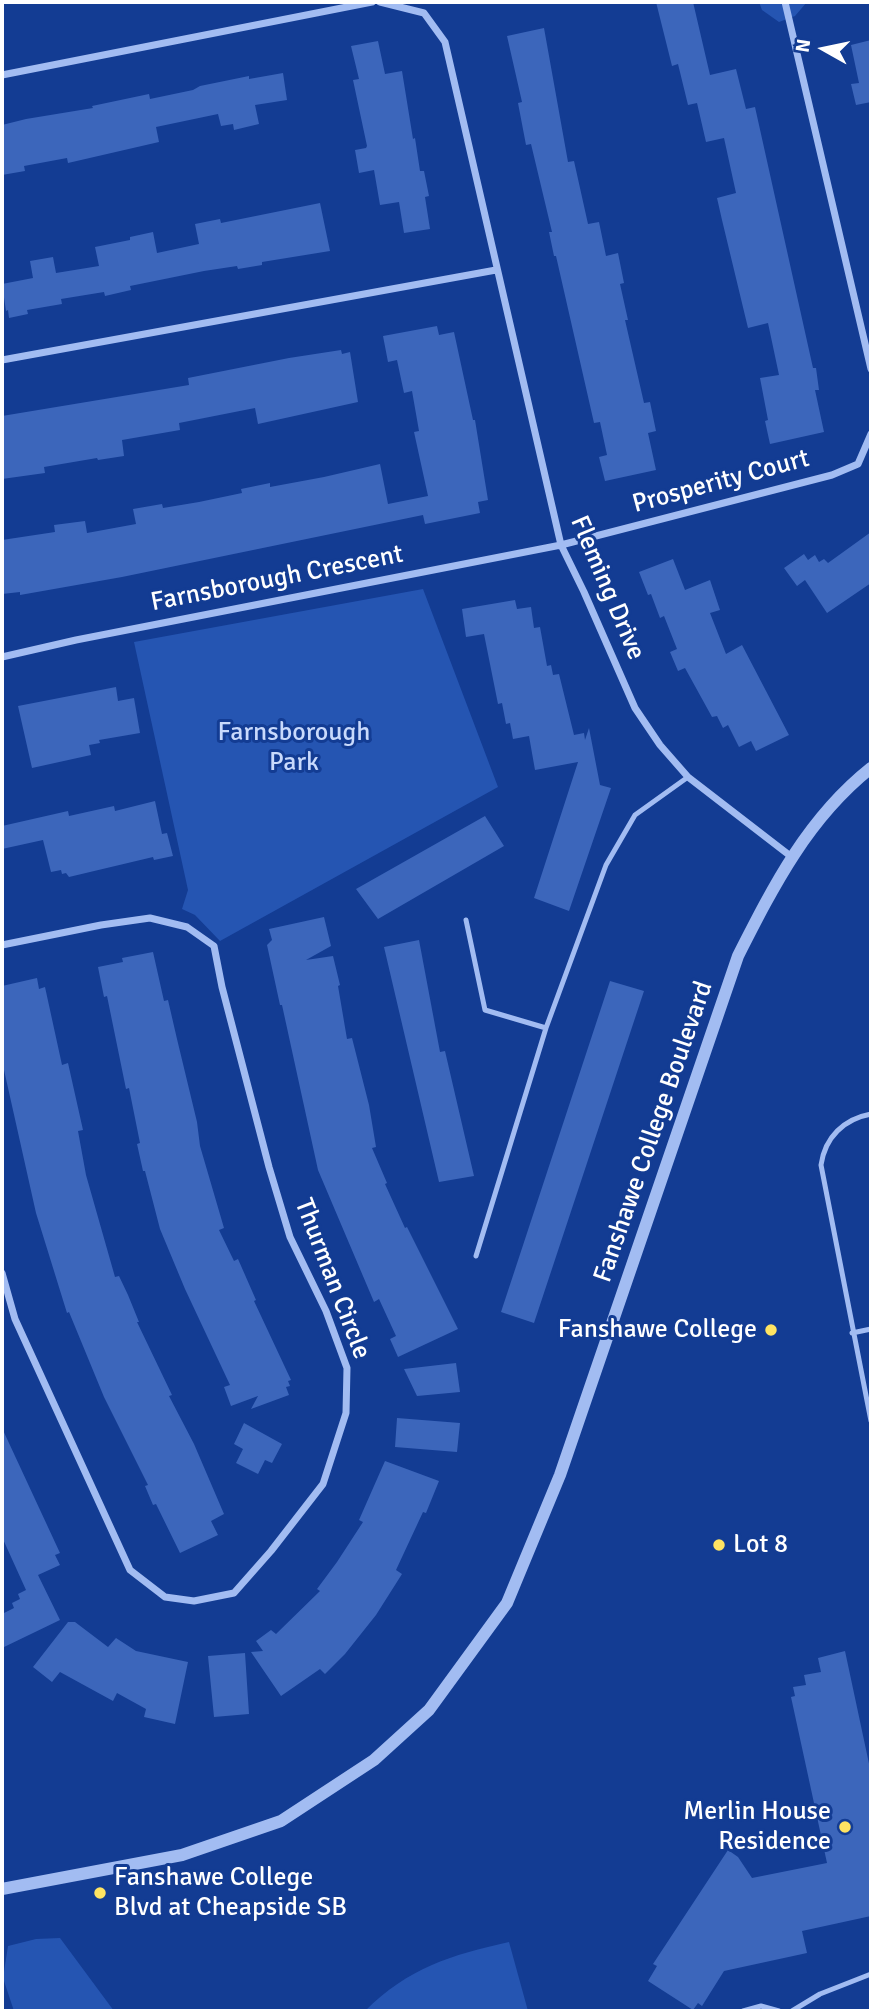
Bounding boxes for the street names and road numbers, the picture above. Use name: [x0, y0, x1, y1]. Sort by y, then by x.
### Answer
street label: Prosperity Court: [629, 443, 813, 521]
street label: Fleming Drive: [563, 511, 651, 665]
street label: Farnsborough Crescent: [148, 539, 406, 619]
street label: Fanshawe College Boulevard: [588, 977, 720, 1287]
street label: Thurman Circle: [287, 1195, 377, 1363]

